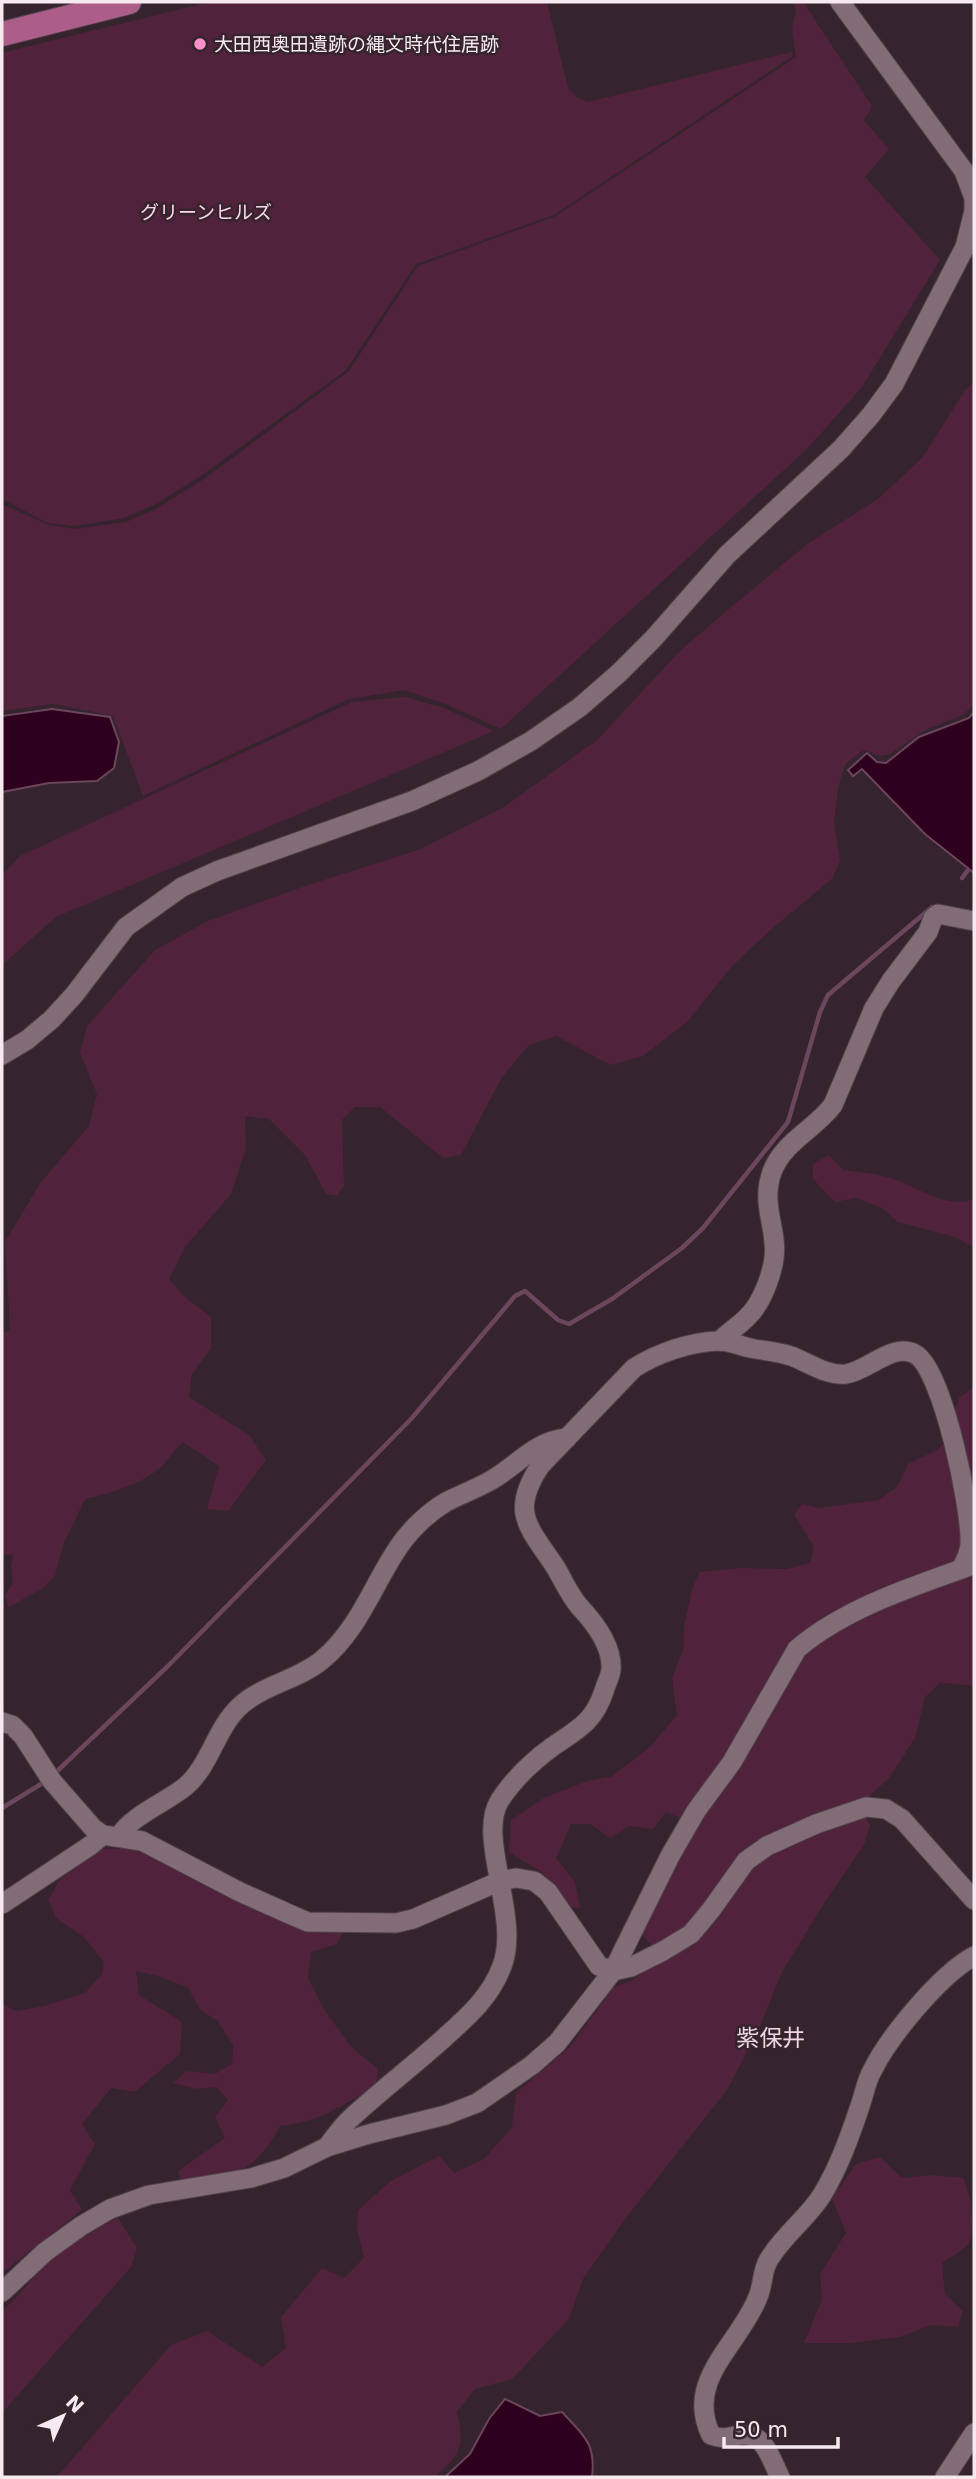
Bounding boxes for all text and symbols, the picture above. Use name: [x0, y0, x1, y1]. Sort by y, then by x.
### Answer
place label: 大田西奥田遺跡の縄文時代住居跡: [214, 33, 499, 55]
marker: 大田西奥田遺跡の縄文時代住居跡: [192, 36, 208, 52]
park label: グリーンヒルズ: [140, 201, 272, 223]
district label: 紫保井: [737, 2025, 806, 2051]
north arrow: [28, 2381, 98, 2451]
text: N: [62, 2391, 88, 2417]
scale bar: [724, 2406, 838, 2450]
text: 50 m: [734, 2418, 788, 2442]

